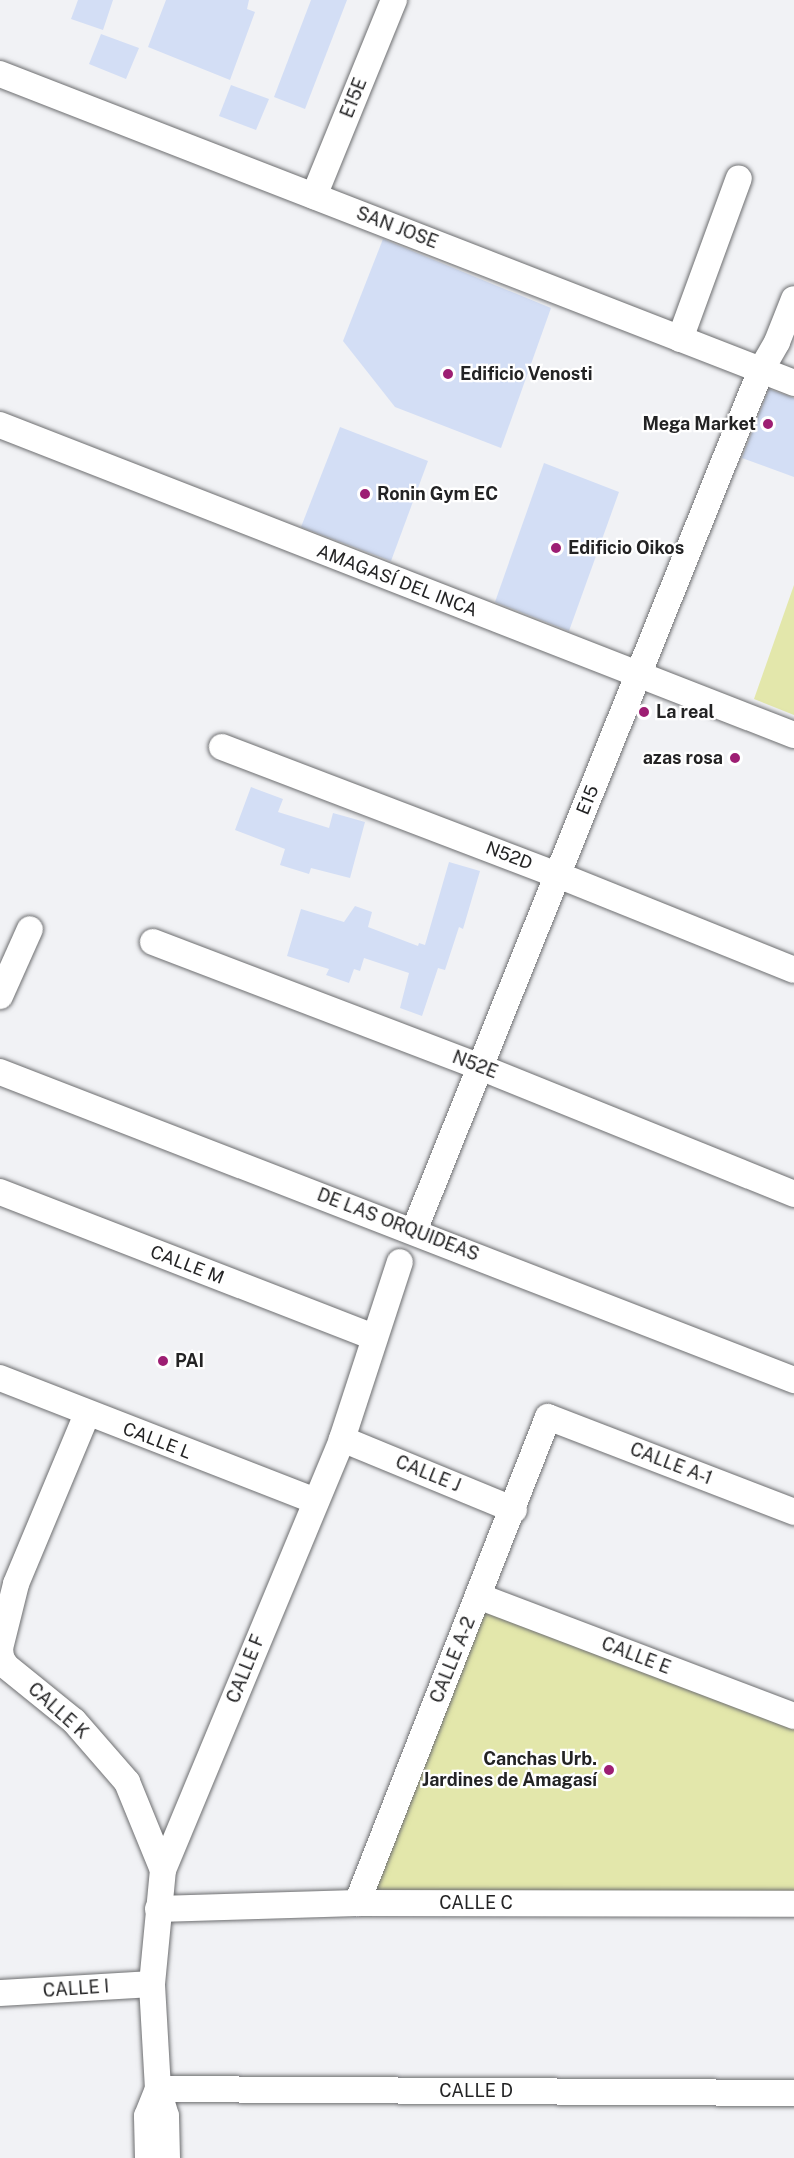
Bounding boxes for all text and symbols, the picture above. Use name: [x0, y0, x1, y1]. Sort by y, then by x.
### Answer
street label: E15E: [336, 75, 372, 121]
street label: SAN JOSE: [353, 203, 441, 253]
place label: Edificio Venosti: [460, 363, 593, 385]
marker: Edificio Venosti: [441, 367, 455, 381]
place label: Mega Market: [643, 413, 756, 435]
marker: Mega Market: [761, 417, 775, 431]
place label: Ronin Gym EC: [377, 483, 498, 505]
marker: Ronin Gym EC: [358, 487, 372, 501]
place label: Edificio Oikos: [568, 537, 684, 559]
street label: AMAGASÍ DEL INCA: [314, 540, 480, 622]
marker: Edificio Oikos: [549, 541, 563, 555]
place label: La real: [656, 701, 714, 723]
marker: La real: [637, 705, 651, 719]
place label: azas rosa: [643, 747, 723, 769]
marker: azas rosa: [728, 751, 742, 765]
street label: E15: [572, 782, 604, 818]
street label: N52D: [483, 837, 535, 875]
street label: N52E: [449, 1046, 501, 1084]
street label: DE LAS ORQUIDEAS: [314, 1184, 482, 1266]
street label: CALLE M: [147, 1241, 227, 1289]
place label: PAI: [175, 1350, 204, 1372]
marker: PAI: [156, 1354, 170, 1368]
street label: CALLE L: [120, 1418, 194, 1464]
street label: CALLE A-1: [627, 1438, 715, 1490]
street label: CALLE J: [392, 1451, 464, 1497]
street label: CALLE A-2: [426, 1614, 480, 1706]
street label: CALLE F: [223, 1632, 269, 1706]
street label: CALLE E: [598, 1633, 674, 1679]
street label: CALLE K: [23, 1678, 93, 1744]
place label: Canchas Urb. Jardines de Amagasí: [422, 1749, 597, 1792]
marker: Canchas Urb. Jardines de Amagasí: [602, 1763, 616, 1777]
street label: CALLE C: [439, 1892, 513, 1914]
street label: CALLE I: [42, 1976, 110, 2002]
street label: CALLE D: [439, 2080, 513, 2102]

